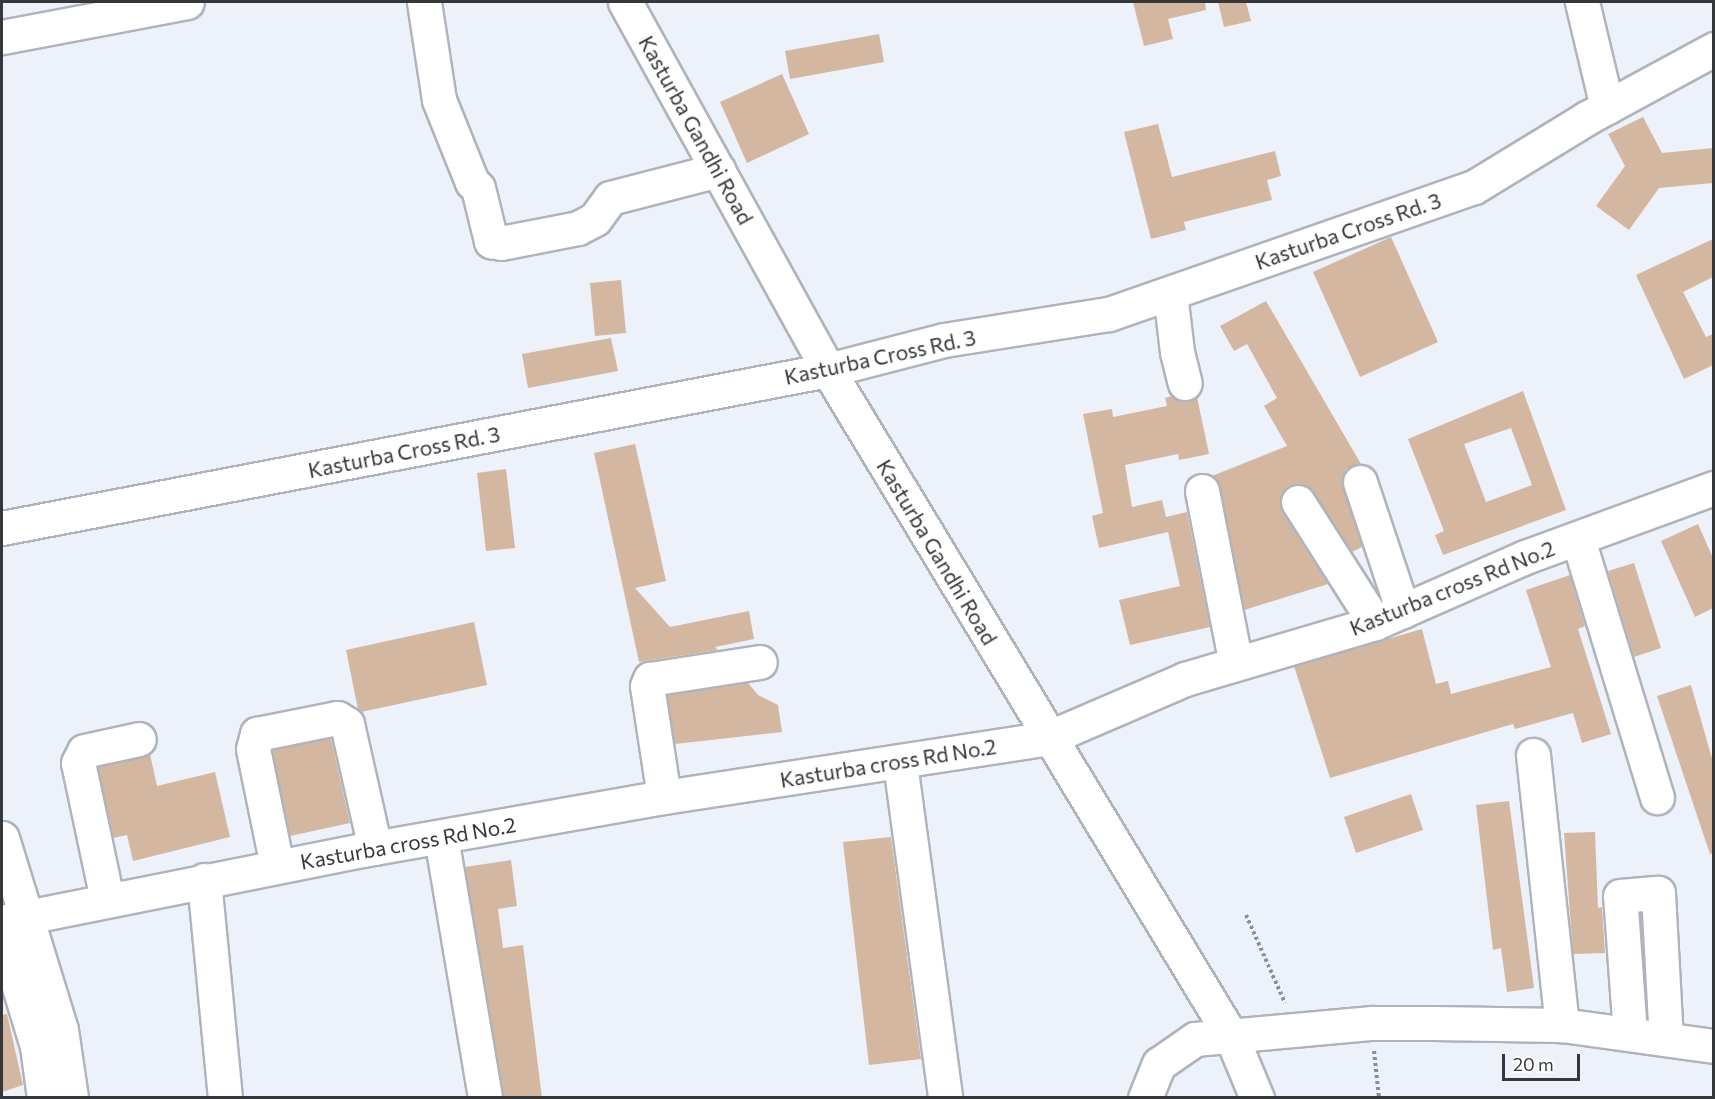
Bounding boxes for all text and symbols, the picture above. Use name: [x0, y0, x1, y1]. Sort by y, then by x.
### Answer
street label: Kasturba Gandhi Road: [634, 31, 758, 229]
street label: Kasturba Cross Rd. 3: [1252, 187, 1444, 275]
street label: Kasturba Cross Rd. 3: [782, 324, 978, 390]
street label: Kasturba Cross Rd. 3: [306, 421, 502, 483]
street label: Kasturba Gandhi Road: [872, 455, 1002, 649]
street label: Kasturba cross Rd No.2: [1346, 535, 1558, 641]
street label: Kasturba cross Rd No.2: [778, 733, 998, 793]
street label: Kasturba cross Rd No.2: [298, 812, 518, 874]
scale bar: [1505, 1042, 1583, 1080]
text: 20 m: [1513, 1053, 1554, 1075]

